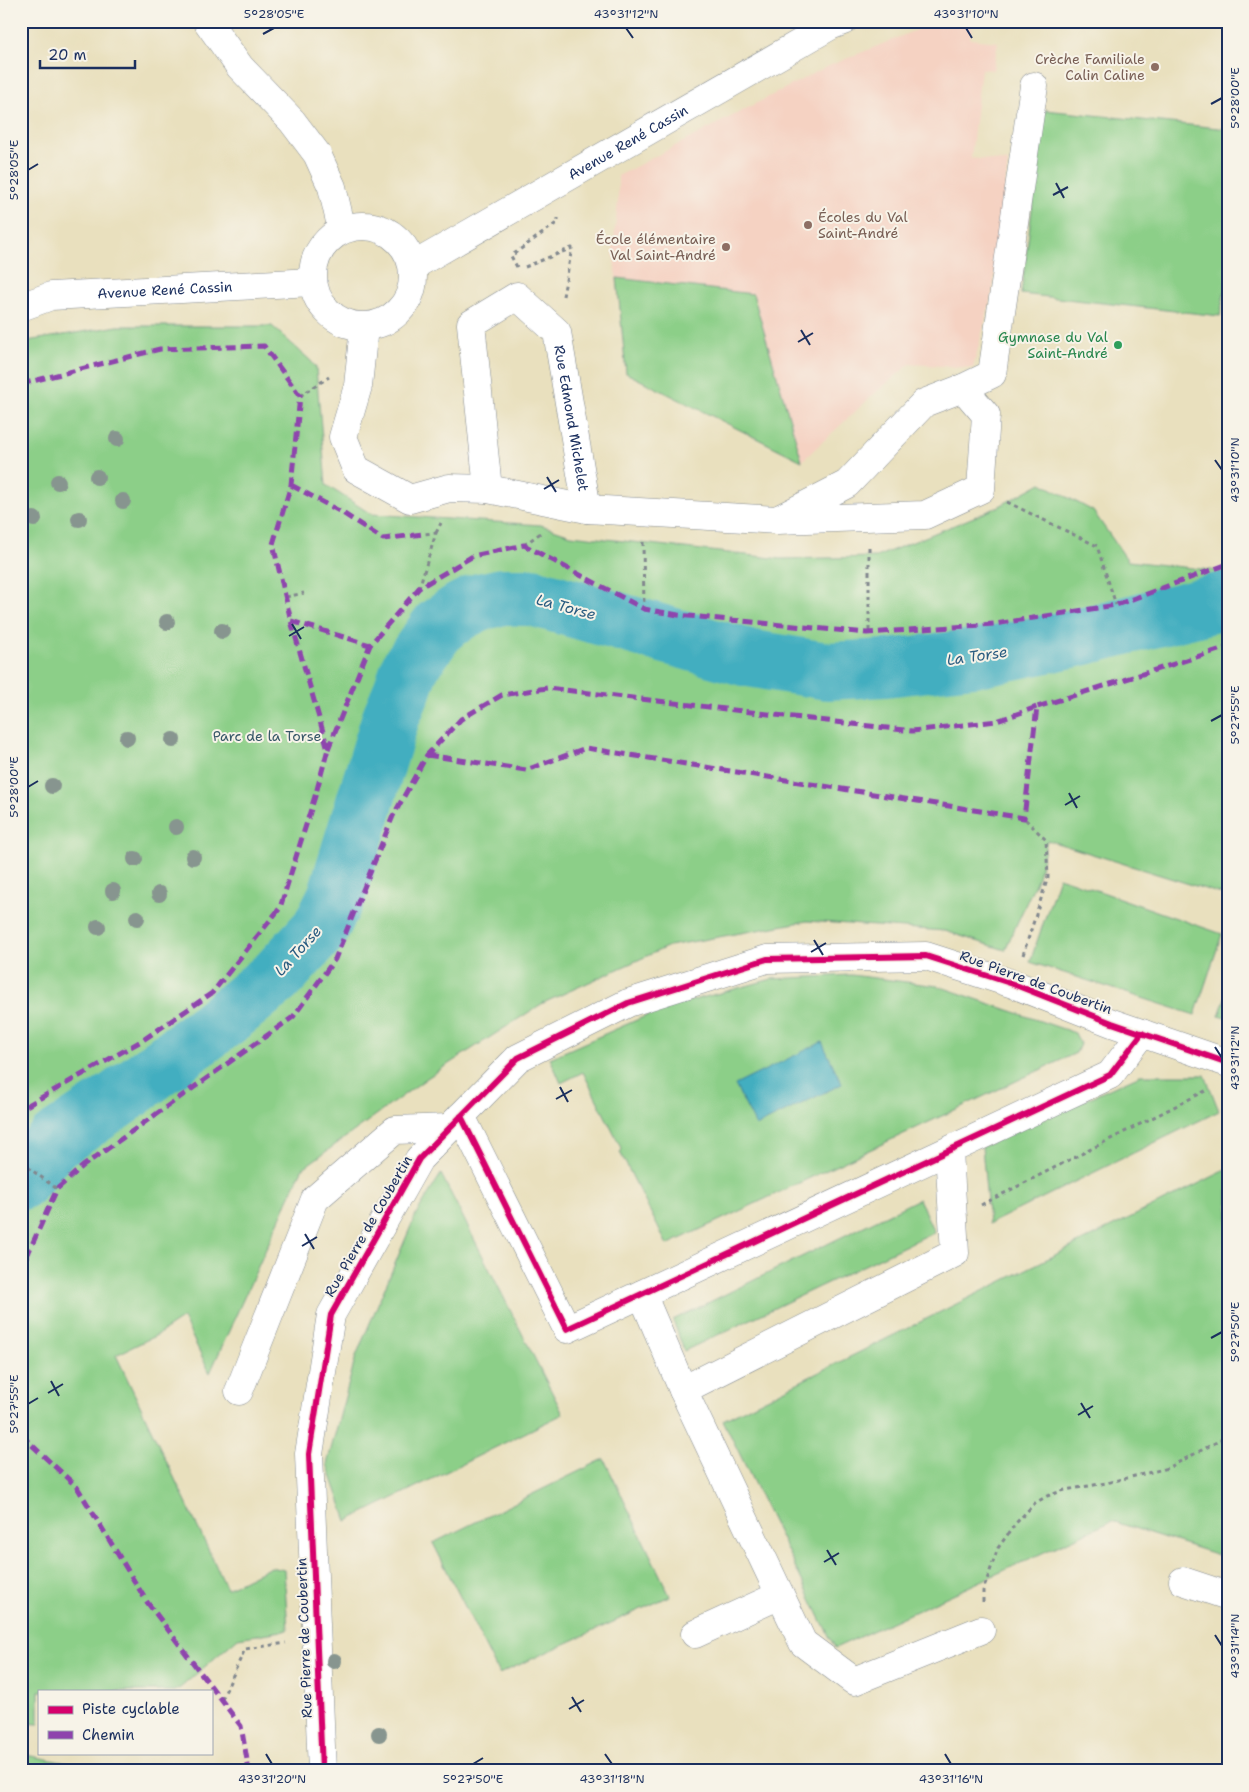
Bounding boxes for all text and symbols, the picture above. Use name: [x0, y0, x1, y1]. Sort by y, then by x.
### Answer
text: 5°28'05"E: [244, 6, 304, 22]
text: 43°31'12"N: [594, 6, 658, 22]
text: 43°31'10"N: [933, 6, 999, 22]
scale bar: [40, 38, 135, 70]
text: 20 m: [48, 45, 87, 65]
place label: Crèche Familiale Calin Caline: [1035, 50, 1145, 84]
marker: Crèche Familiale Calin Caline: [1149, 61, 1161, 73]
text: 5°28'00"E: [1227, 67, 1243, 129]
street label: Avenue René Cassin: [565, 101, 691, 184]
text: 5°28'05"E: [6, 140, 22, 200]
place label: Écoles du Val Saint-André: [818, 208, 909, 242]
marker: Écoles du Val Saint-André: [802, 219, 814, 231]
place label: École élémentaire Val Saint-André: [596, 230, 716, 264]
marker: École élémentaire Val Saint-André: [720, 241, 732, 253]
street label: Avenue René Cassin: [97, 277, 233, 303]
place label: Gymnase du Val Saint-André: [998, 328, 1109, 362]
marker: Gymnase du Val Saint-André: [1112, 339, 1124, 351]
street label: Rue Edmond Michelet: [550, 344, 593, 493]
text: 43°31'10"N: [1227, 437, 1243, 503]
water label: La Torse: [534, 589, 598, 625]
water label: La Torse: [945, 642, 1009, 670]
text: 5°27'55"E: [1227, 685, 1243, 745]
park label: Parc de la Torse: [213, 727, 321, 745]
text: 5°28'00"E: [6, 756, 22, 818]
water label: La Torse: [270, 922, 326, 980]
street label: Rue Pierre de Coubertin: [957, 946, 1115, 1018]
text: 43°31'12"N: [1227, 1026, 1243, 1090]
street label: Rue Pierre de Coubertin: [320, 1152, 416, 1300]
text: 5°27'50"E: [1227, 1302, 1243, 1362]
text: 5°27'55"E: [6, 1374, 22, 1434]
street label: Rue Pierre de Coubertin: [292, 1557, 316, 1719]
text: 43°31'14"N: [1227, 1614, 1243, 1678]
legend: [38, 1690, 212, 1754]
text: Piste cyclable: [82, 1699, 180, 1719]
text: Chemin: [82, 1725, 135, 1745]
text: 43°31'20"N: [238, 1771, 306, 1787]
text: 5°27'50"E: [443, 1771, 503, 1787]
text: 43°31'18"N: [579, 1771, 645, 1787]
text: 43°31'16"N: [919, 1771, 983, 1787]

